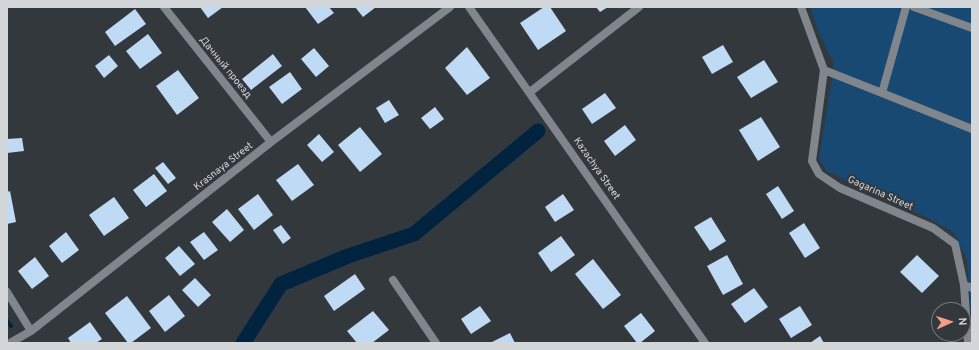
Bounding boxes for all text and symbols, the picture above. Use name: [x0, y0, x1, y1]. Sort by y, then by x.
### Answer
street label: Дачный проезд: [196, 35, 254, 101]
street label: Kazachya Street: [570, 136, 622, 202]
street label: Krasnaya Street: [192, 140, 256, 194]
street label: Gagarina Street: [845, 174, 915, 214]
north arrow: [931, 302, 971, 342]
text: N: [955, 317, 969, 326]

